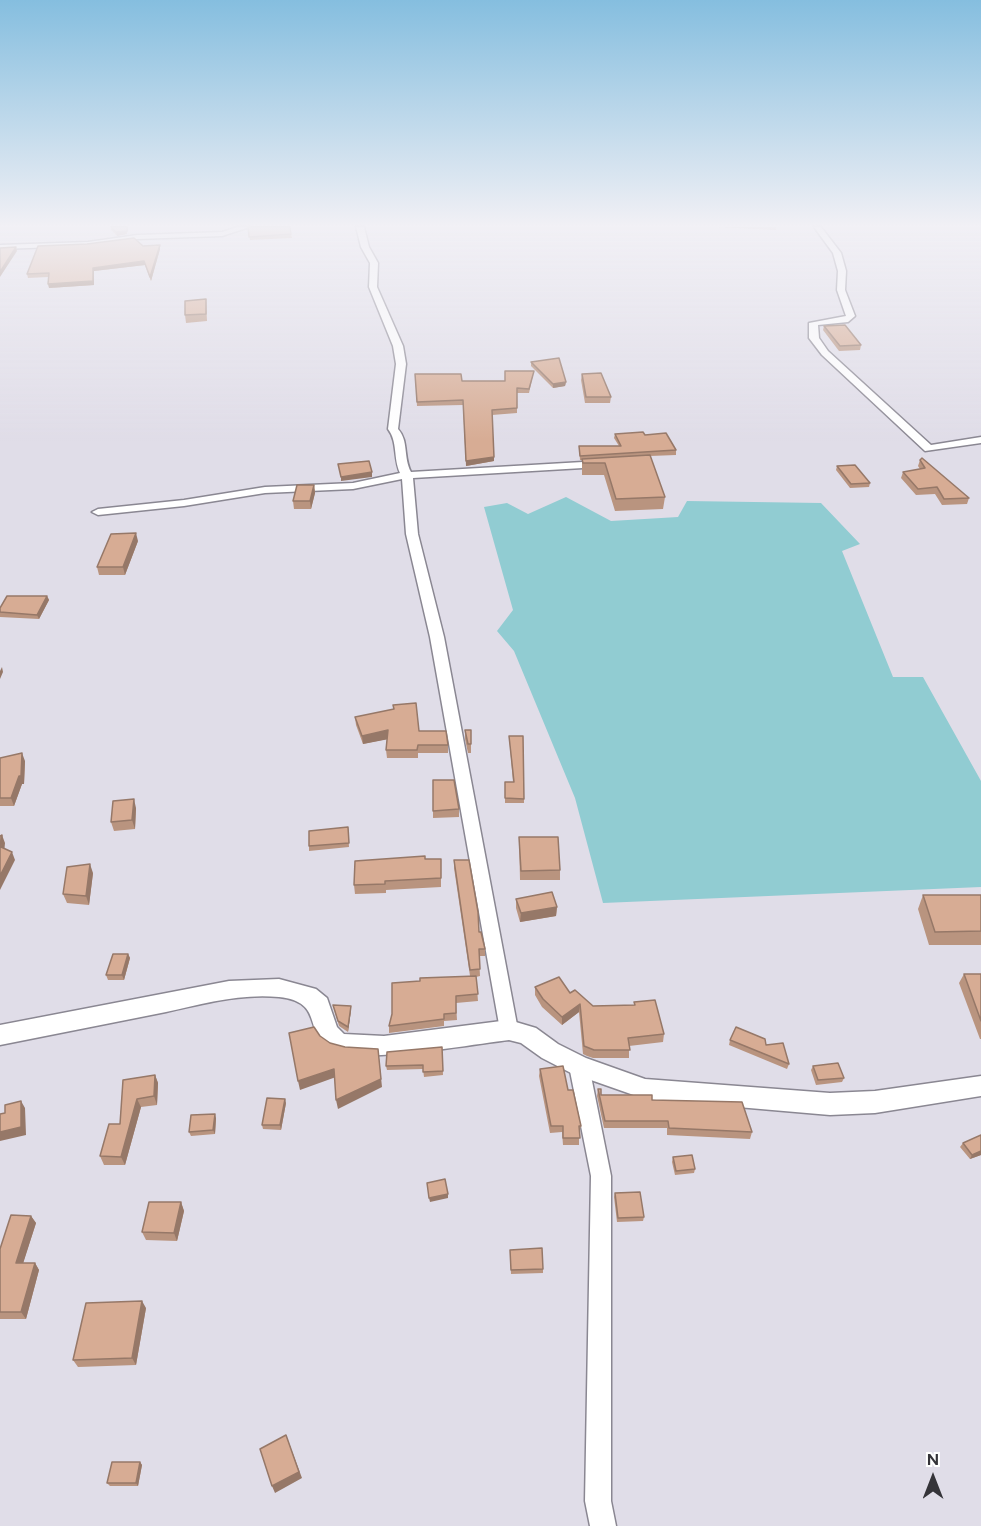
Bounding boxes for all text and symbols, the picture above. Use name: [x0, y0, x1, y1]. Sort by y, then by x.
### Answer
north arrow: [903, 1448, 963, 1508]
text: N: [927, 1450, 939, 1469]

